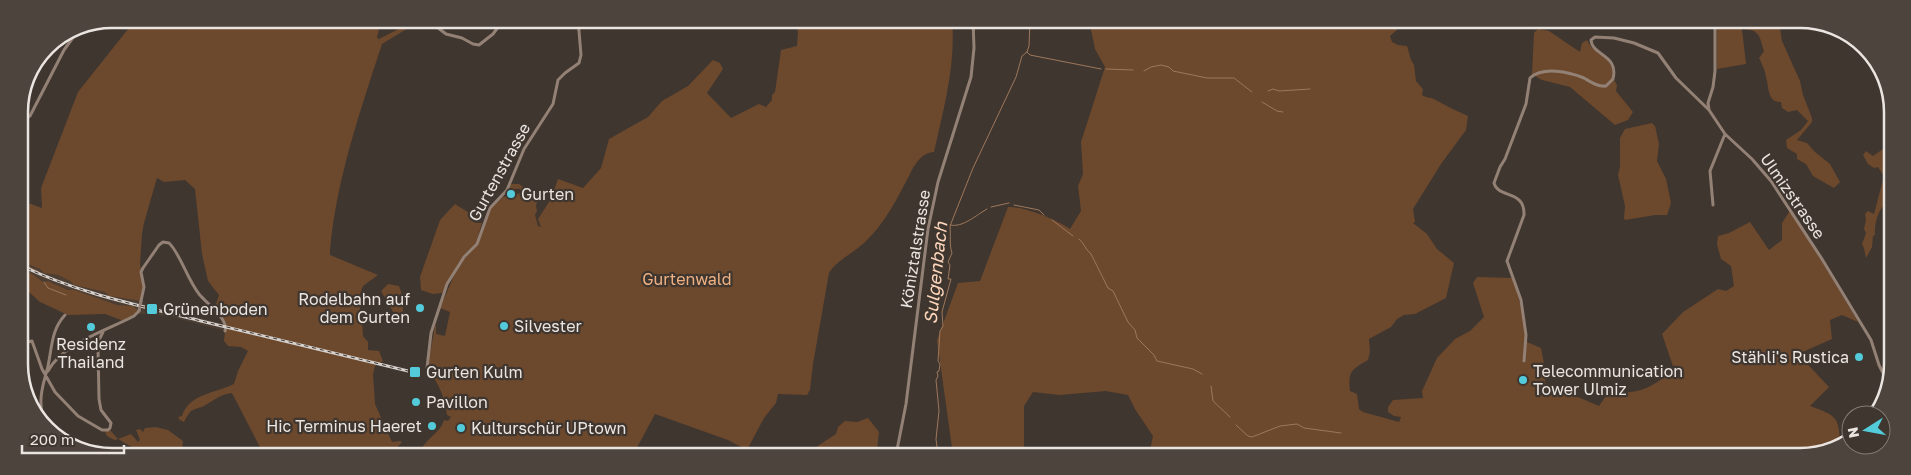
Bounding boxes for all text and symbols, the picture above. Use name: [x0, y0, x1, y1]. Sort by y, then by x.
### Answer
street label: Gurtenstrasse: [464, 119, 534, 225]
street label: Ulmizstrasse: [1756, 149, 1830, 243]
place label: Gurten: [521, 184, 574, 204]
marker: Gurten: [505, 188, 517, 200]
street label: Köniztalstrasse: [896, 188, 934, 310]
water label: Sulgenbach: [919, 220, 951, 325]
park label: Gurtenwald: [642, 269, 732, 289]
place label: Rodelbahn auf dem Gurten: [298, 289, 410, 327]
place label: Grünenboden: [163, 299, 268, 319]
marker: Grünenboden: [145, 302, 159, 316]
marker: Rodelbahn auf dem Gurten: [414, 302, 426, 314]
place label: Silvester: [514, 316, 582, 336]
marker: Silvester: [498, 320, 510, 332]
marker: Residenz Thailand: [85, 321, 97, 333]
place label: Residenz Thailand: [56, 334, 126, 372]
place label: Stähli's Rustica: [1731, 347, 1849, 367]
marker: Stähli's Rustica: [1853, 351, 1865, 363]
place label: Telecommunication Tower Ulmiz: [1533, 361, 1683, 399]
place label: Gurten Kulm: [426, 362, 523, 382]
marker: Gurten Kulm: [408, 365, 422, 379]
marker: Telecommunication Tower Ulmiz: [1517, 374, 1529, 386]
place label: Pavillon: [426, 392, 488, 412]
marker: Pavillon: [410, 396, 422, 408]
north arrow: [1841, 405, 1891, 455]
place label: Hic Terminus Haeret: [266, 416, 422, 436]
place label: Kulturschür UPtown: [471, 418, 626, 438]
marker: Hic Terminus Haeret: [426, 420, 438, 432]
scale bar: [22, 422, 125, 454]
marker: Kulturschür UPtown: [455, 422, 467, 434]
text: N: [1843, 426, 1862, 439]
text: 200 m: [30, 430, 74, 448]

